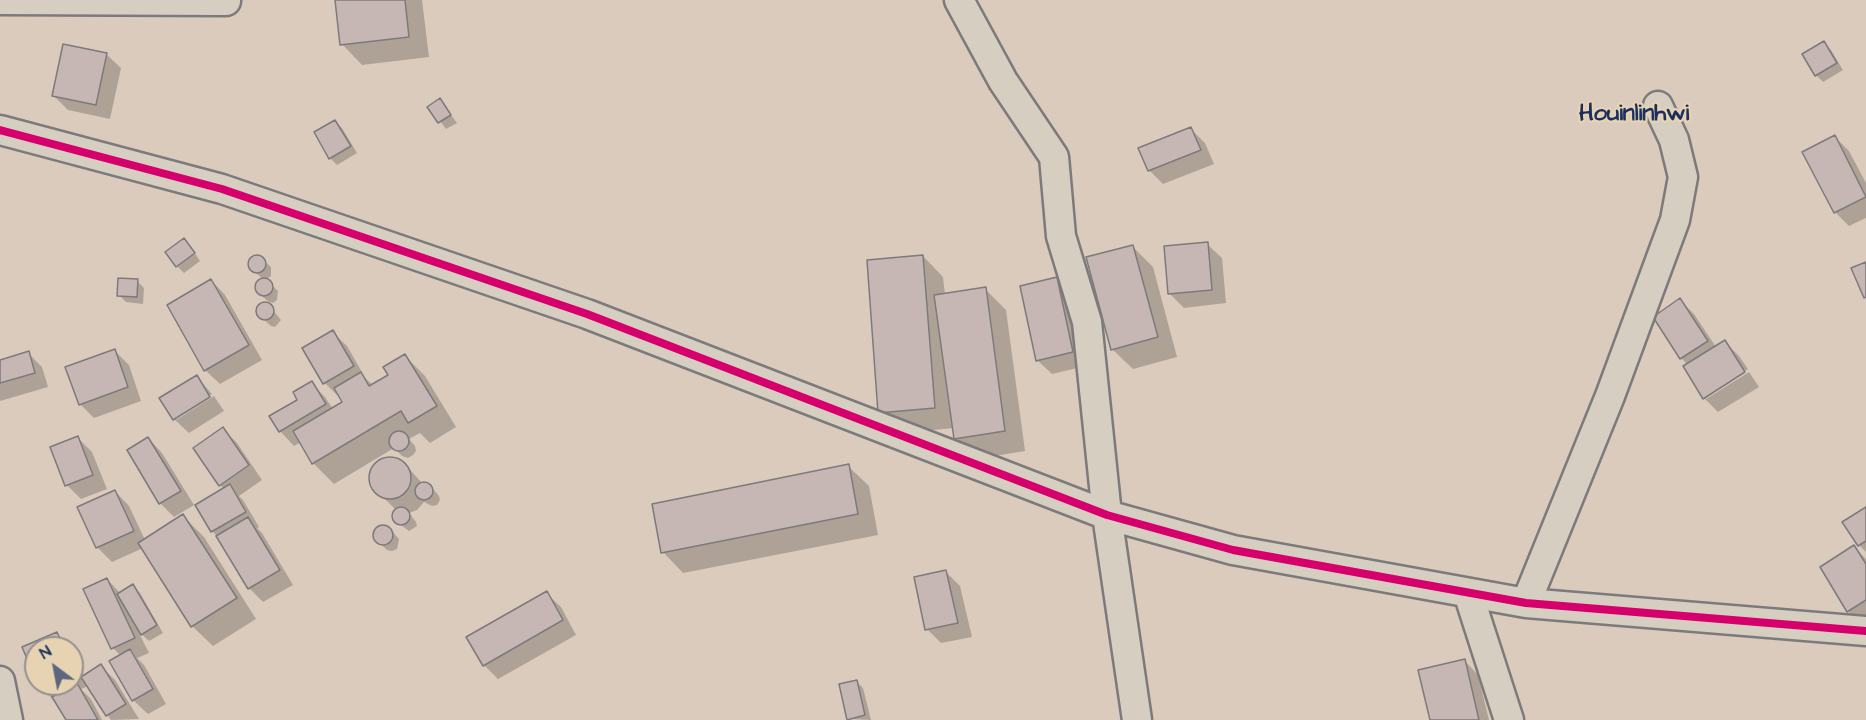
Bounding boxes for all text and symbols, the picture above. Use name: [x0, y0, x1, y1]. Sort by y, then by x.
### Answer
district label: Houinlinhwi: [1579, 101, 1689, 129]
north arrow: [24, 636, 84, 696]
text: N: [35, 640, 56, 664]

